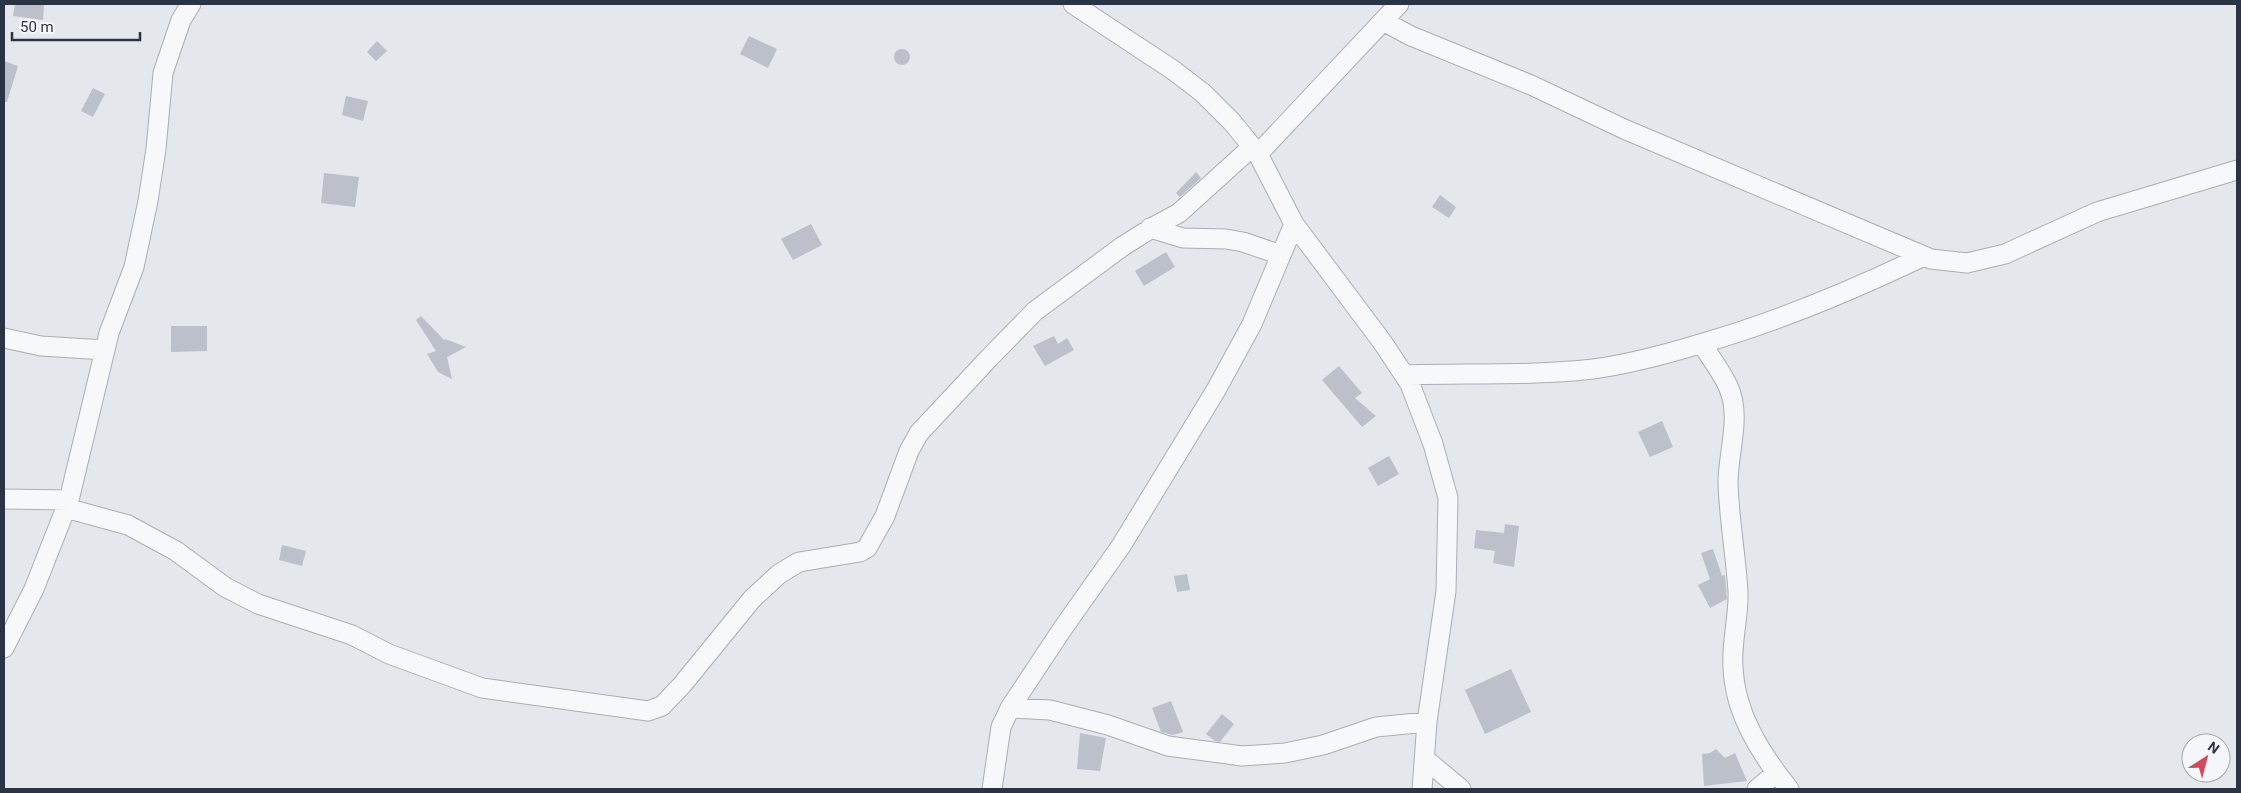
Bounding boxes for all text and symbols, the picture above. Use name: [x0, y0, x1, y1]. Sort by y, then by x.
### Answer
scale bar: [12, 10, 140, 42]
text: 50 m: [20, 18, 54, 36]
north arrow: [2181, 733, 2231, 783]
text: N: [2205, 738, 2222, 757]

